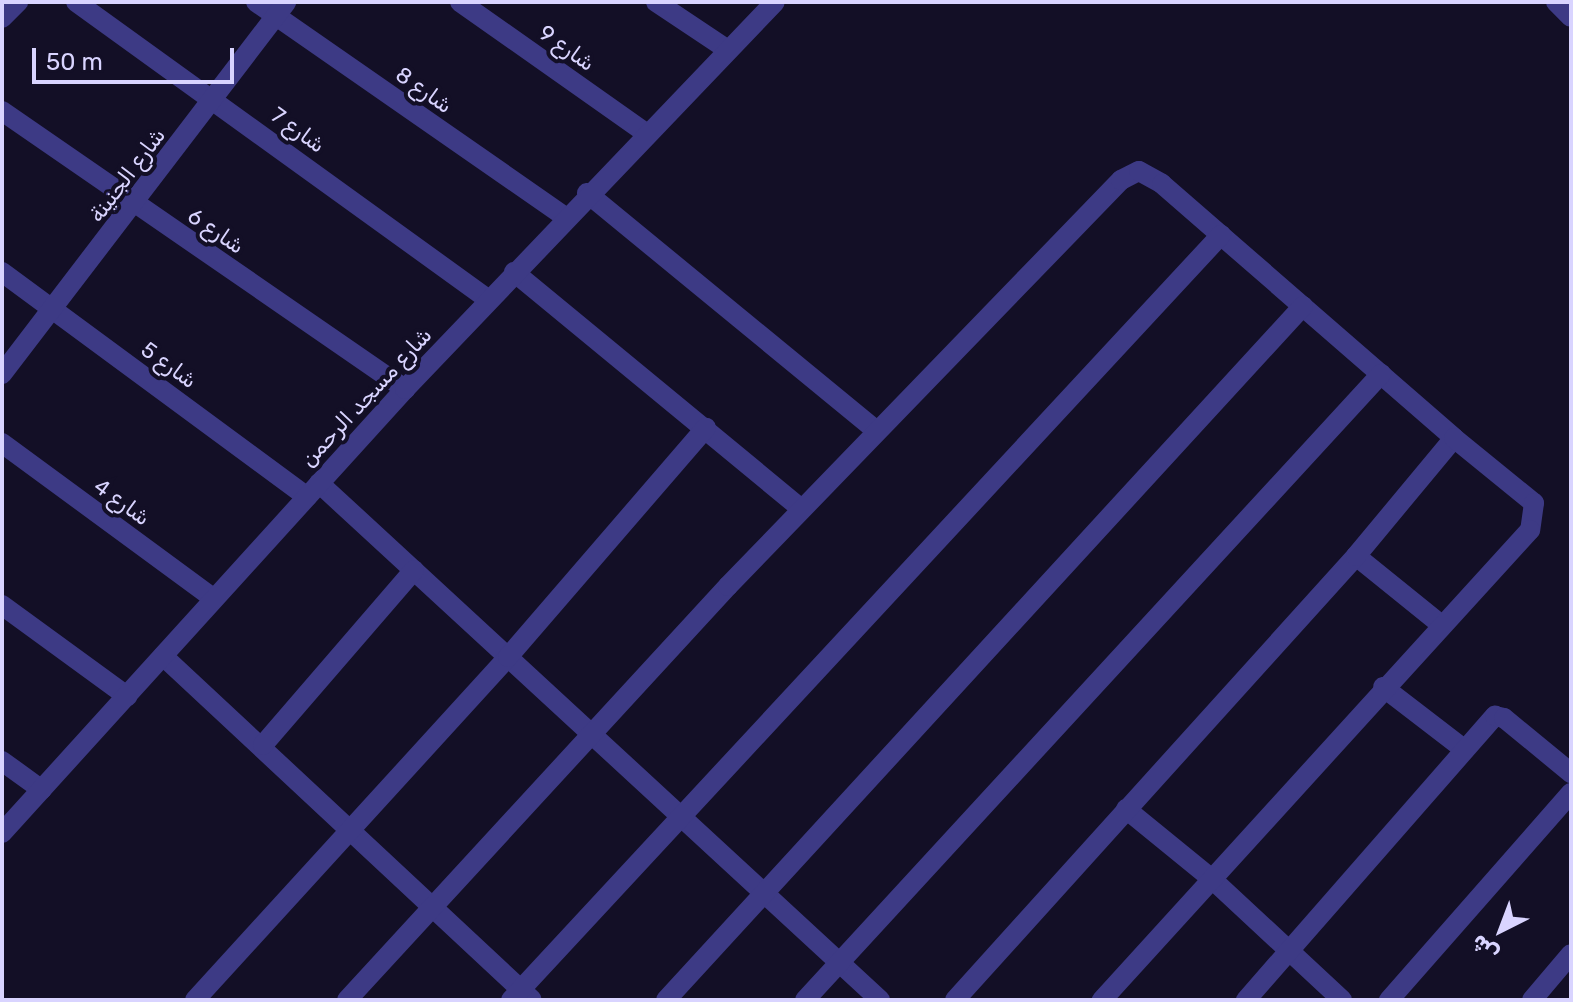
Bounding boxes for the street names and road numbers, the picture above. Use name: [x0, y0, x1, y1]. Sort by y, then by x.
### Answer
street label: شارع 9: [534, 19, 600, 77]
street label: شارع 8: [391, 61, 457, 119]
street label: شارع 7: [266, 102, 330, 158]
street label: شارع الجنينة: [83, 123, 171, 227]
street label: شارع 6: [183, 203, 249, 259]
street label: شارع مسجد الرحمن: [295, 322, 437, 472]
street label: شارع 5: [136, 336, 202, 394]
street label: شارع 4: [89, 473, 155, 531]

